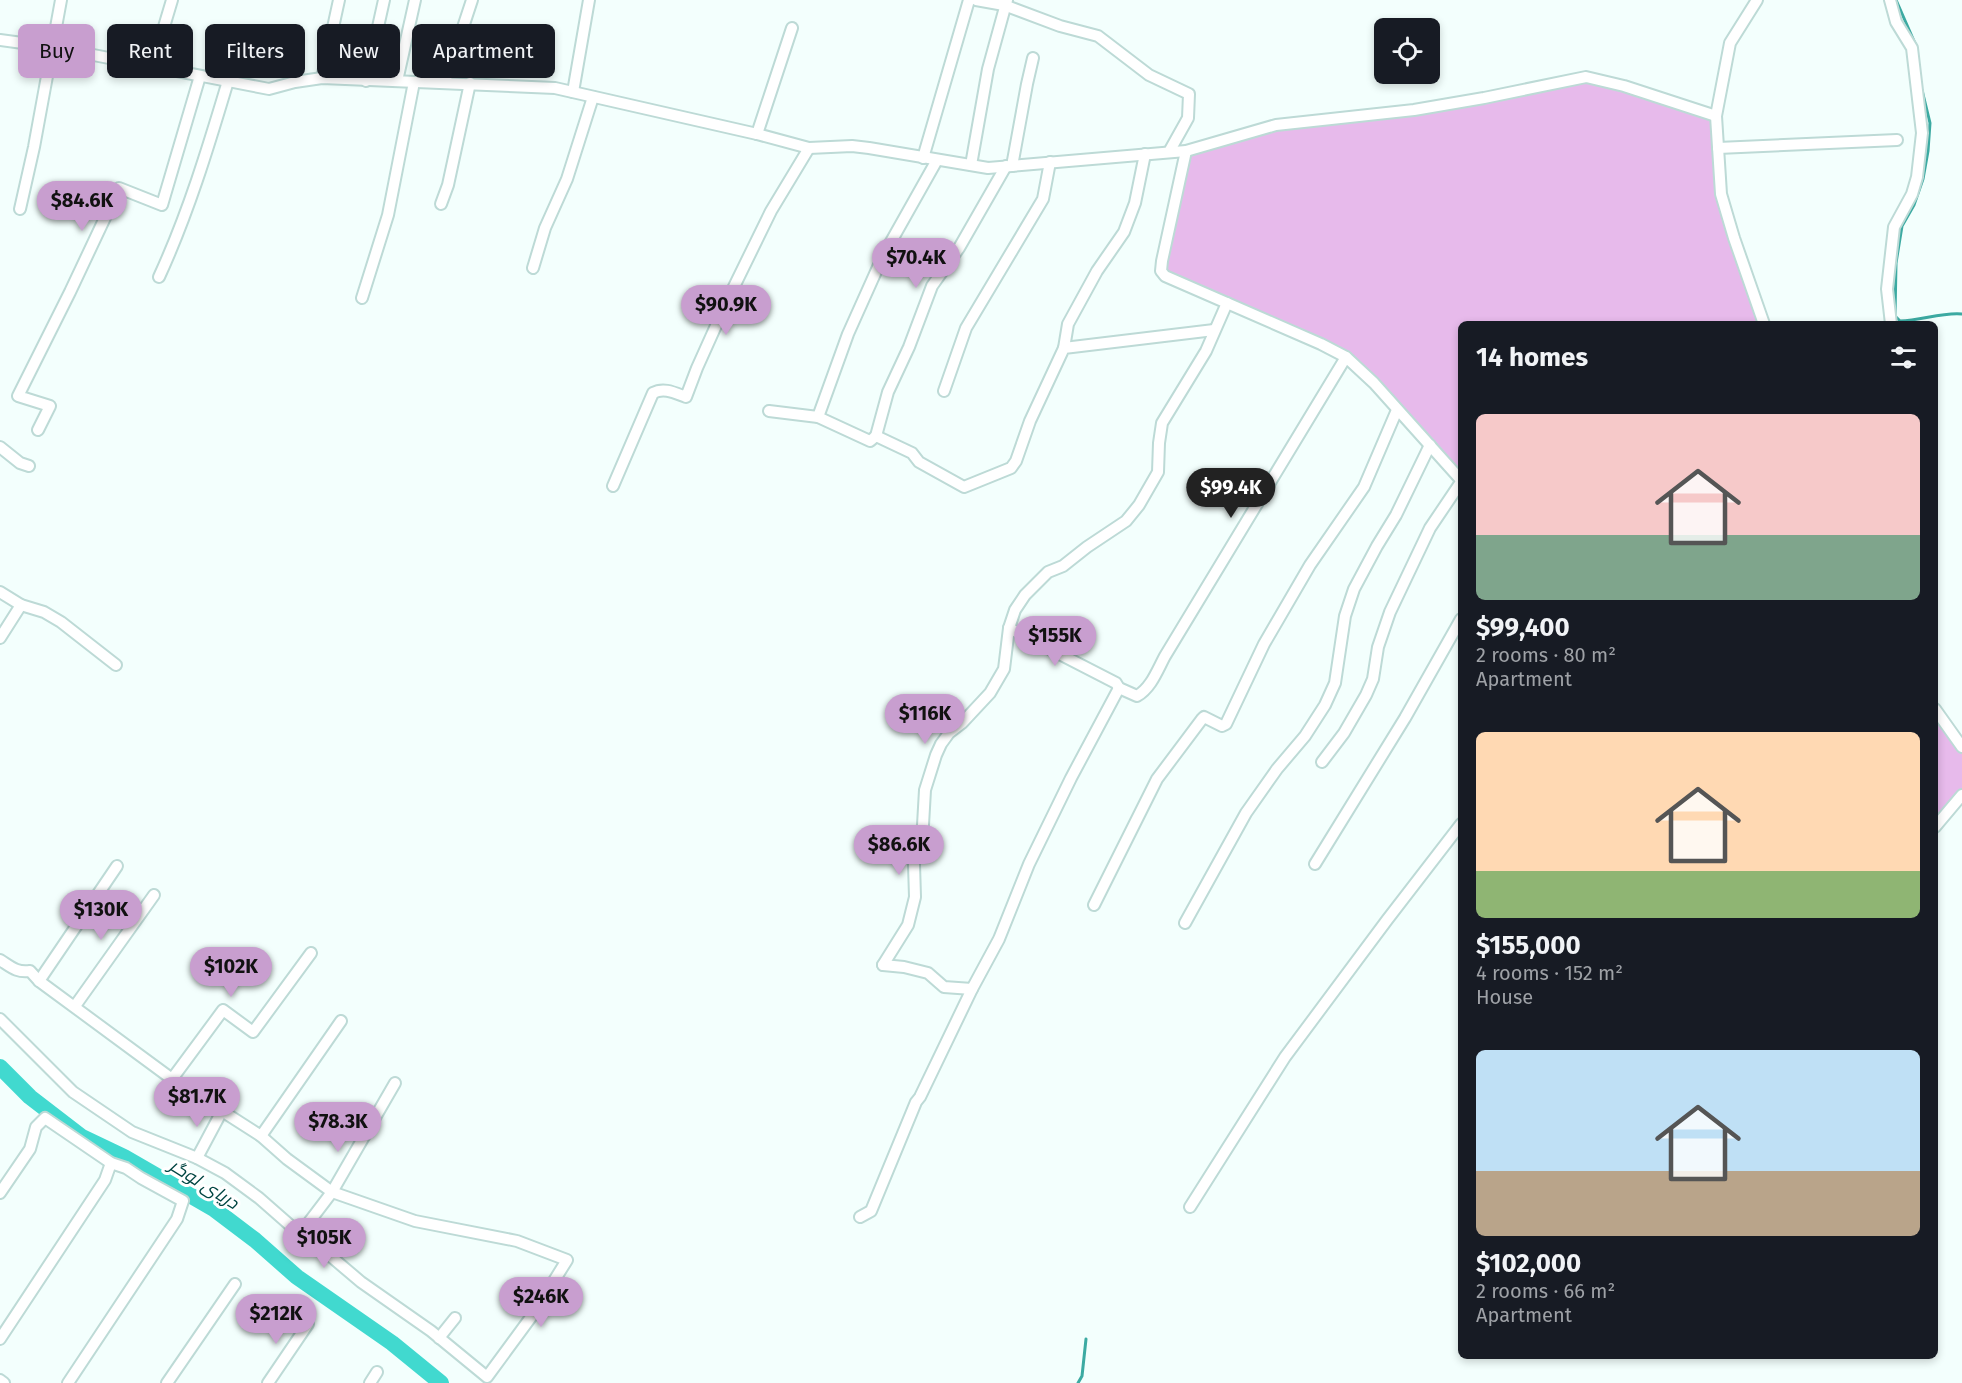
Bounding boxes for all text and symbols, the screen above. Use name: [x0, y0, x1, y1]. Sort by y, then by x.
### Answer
map controls: [1374, 18, 1440, 84]
button: locate: [1374, 18, 1440, 84]
chip: Buy: [18, 24, 95, 78]
chip: Rent: [107, 24, 193, 78]
chip: Filters: [205, 24, 305, 78]
chip: New: [317, 24, 400, 78]
chip: Apartment: [412, 24, 555, 78]
pin: $84.6K: [33, 181, 131, 232]
text: $84.6K: [51, 188, 113, 212]
pin: $70.4K: [867, 238, 965, 289]
text: $70.4K: [886, 245, 946, 269]
pin: $90.9K: [677, 285, 775, 336]
text: $90.9K: [695, 292, 757, 316]
icon: filters: [1887, 341, 1920, 374]
text: 14 homes: [1476, 342, 1588, 373]
icon: home: [1644, 453, 1752, 561]
pin: $99.4K: [1182, 468, 1280, 519]
text: $99.4K: [1200, 475, 1262, 499]
text: $99,400: [1476, 612, 1570, 643]
pin: $155K: [1013, 616, 1097, 667]
text: $155K: [1028, 623, 1082, 647]
text: 2 rooms · 80 m²: [1476, 643, 1616, 667]
text: Apartment: [1476, 667, 1572, 691]
pin: $116K: [883, 694, 967, 745]
text: $116K: [899, 701, 951, 725]
icon: home: [1644, 771, 1752, 879]
pin: $86.6K: [850, 825, 948, 876]
text: $86.6K: [868, 832, 930, 856]
pin: $130K: [59, 890, 143, 941]
text: $130K: [74, 897, 128, 921]
text: $155,000: [1476, 930, 1581, 961]
pin: $102K: [189, 947, 273, 998]
text: $102K: [204, 954, 258, 978]
text: 4 rooms · 152 m²: [1476, 961, 1623, 985]
text: House: [1476, 985, 1533, 1009]
pin: $81.7K: [148, 1077, 246, 1128]
text: $81.7K: [168, 1084, 226, 1108]
icon: home: [1644, 1089, 1752, 1197]
pin: $78.3K: [289, 1102, 387, 1153]
text: $78.3K: [308, 1109, 368, 1133]
water label: دریای لوگر: [164, 1153, 244, 1214]
pin: $105K: [282, 1218, 366, 1269]
text: $105K: [297, 1225, 351, 1249]
text: $102,000: [1476, 1248, 1581, 1279]
pin: $246K: [499, 1277, 583, 1328]
text: 2 rooms · 66 m²: [1476, 1279, 1615, 1303]
text: $246K: [513, 1284, 569, 1308]
pin: $212K: [234, 1294, 318, 1345]
text: $212K: [250, 1301, 302, 1325]
text: Apartment: [1476, 1303, 1572, 1327]

